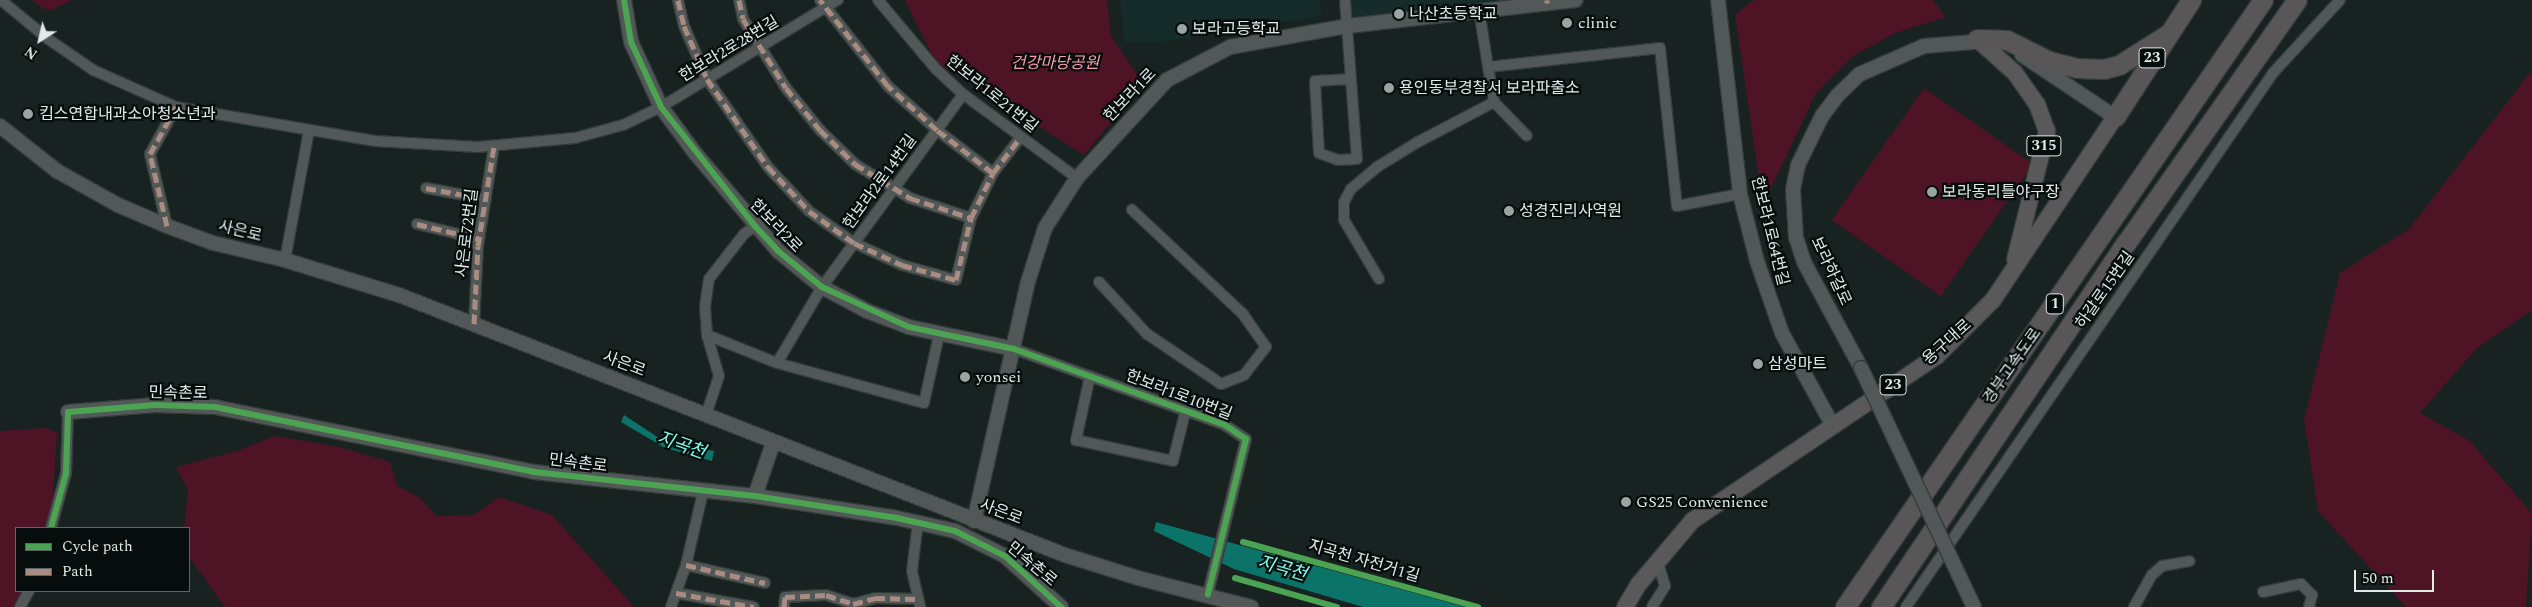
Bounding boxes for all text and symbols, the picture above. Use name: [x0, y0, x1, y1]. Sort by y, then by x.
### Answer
place label: 나산초등학교: [1409, 4, 1497, 24]
marker: 나산초등학교: [1393, 8, 1405, 20]
street label: 한보라2로28번길: [676, 12, 782, 86]
place label: clinic: [1578, 13, 1617, 33]
north arrow: [15, 15, 65, 65]
marker: clinic: [1560, 16, 1574, 30]
place label: 보라고등학교: [1192, 19, 1280, 39]
marker: 보라고등학교: [1176, 23, 1188, 35]
text: N: [20, 41, 42, 65]
road number: 23: [2138, 46, 2166, 70]
street label: 한보라1로21번길: [942, 51, 1042, 137]
park label: 건강마당공원: [1011, 53, 1099, 73]
street label: 한보라1로: [1100, 64, 1160, 126]
place label: 용인동부경찰서 보라파출소: [1399, 78, 1580, 98]
marker: 용인동부경찰서 보라파출소: [1383, 82, 1395, 94]
place label: 킴스연합내과소아청소년과: [39, 104, 216, 124]
marker: 킴스연합내과소아청소년과: [21, 107, 35, 121]
street label: 한보라2로14번길: [839, 131, 921, 233]
road number: 315: [2025, 134, 2063, 158]
street label: 한보라1로64번길: [1747, 174, 1793, 288]
place label: 보라동리틀야구장: [1942, 182, 2060, 202]
marker: 보라동리틀야구장: [1926, 186, 1938, 198]
street label: 사은로72번길: [452, 187, 482, 279]
street label: 한보라2로: [746, 195, 806, 257]
place label: 성경진리사역원: [1519, 201, 1622, 221]
marker: 성경진리사역원: [1503, 205, 1515, 217]
street label: 사은로: [216, 216, 264, 246]
street label: 보라하갈로: [1807, 234, 1855, 308]
street label: 하갈로15번길: [2071, 248, 2139, 332]
road number: 1: [2045, 292, 2065, 316]
street label: 용구대로: [1919, 315, 1975, 369]
street label: 경부고속도로: [1979, 324, 2045, 408]
street label: 사은로: [600, 347, 648, 381]
place label: 삼성마트: [1768, 354, 1827, 374]
marker: 삼성마트: [1752, 358, 1764, 370]
street label: 한보라1로10번길: [1123, 366, 1235, 424]
place label: yonsei: [976, 367, 1021, 387]
marker: yonsei: [958, 370, 972, 384]
road number: 23: [1879, 372, 1907, 398]
street label: 민속촌로: [148, 383, 208, 403]
water label: 지곡천: [654, 428, 708, 464]
street label: 민속촌로: [548, 450, 608, 476]
place label: GS25 Convenience: [1636, 492, 1768, 512]
street label: 사은로: [977, 495, 1025, 529]
marker: GS25 Convenience: [1620, 496, 1632, 508]
legend: [15, 527, 190, 592]
text: Cycle path: [62, 535, 133, 558]
street label: 지곡천 자전거1길: [1306, 536, 1422, 586]
street label: 민속촌로: [1003, 538, 1061, 590]
water label: 지곡천: [1255, 552, 1309, 586]
text: Path: [62, 560, 93, 583]
scale bar: [2357, 560, 2437, 592]
text: 50 m: [2362, 567, 2394, 590]

